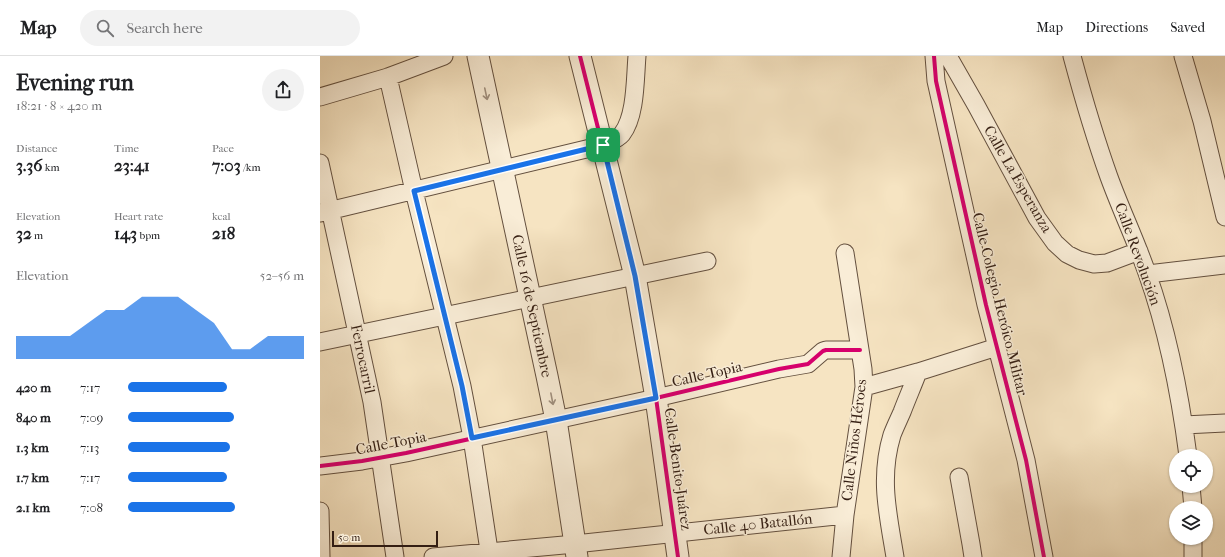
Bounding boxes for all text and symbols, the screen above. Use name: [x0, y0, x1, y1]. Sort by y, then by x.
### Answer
search box: [80, 10, 360, 46]
text: Map: [20, 17, 56, 39]
icon: search: [94, 17, 116, 39]
text: Search here: [126, 19, 203, 37]
text: Map: [1036, 19, 1063, 36]
text: Directions: [1085, 19, 1148, 36]
text: Saved: [1170, 19, 1205, 36]
button: share: [262, 69, 304, 111]
text: Evening run: [16, 70, 134, 96]
one-way arrow: [482, 87, 490, 100]
text: 18:21 · 8 × 420 m: [16, 98, 102, 113]
street label: Calle La Esperanza: [980, 122, 1057, 237]
pin: [586, 128, 620, 162]
icon: arrive: [592, 134, 614, 156]
text: Distance: [16, 142, 57, 155]
text: Time: [114, 142, 139, 155]
text: Pace: [212, 142, 234, 155]
text: 3.36: [16, 155, 42, 175]
text: 23:41: [114, 155, 150, 175]
text: 7:03: [212, 155, 241, 175]
text: km: [42, 161, 60, 174]
text: /km: [241, 161, 261, 174]
street label: Calle Revolución: [1111, 200, 1165, 308]
text: Elevation: [16, 210, 60, 223]
text: Heart rate: [114, 210, 163, 223]
text: kcal: [212, 210, 231, 223]
street label: Calle Colegio Heróico Militar: [969, 211, 1032, 398]
text: 32: [16, 223, 32, 243]
text: 143: [114, 223, 137, 243]
text: 218: [212, 223, 235, 243]
text: m: [32, 229, 43, 242]
text: bpm: [137, 229, 160, 242]
street label: Calle 16 de Septiembre: [508, 233, 556, 380]
text: Elevation: [16, 268, 69, 283]
text: 52–56 m: [260, 268, 304, 283]
street label: Ferrocarril: [347, 323, 379, 395]
street label: Calle Topia: [670, 357, 745, 391]
street label: Calle Niños Héroes: [838, 378, 870, 502]
text: 420 m: [16, 380, 51, 395]
text: 7:17: [80, 380, 100, 395]
one-way arrow: [548, 392, 556, 405]
street label: Calle Benito Juárez: [660, 407, 696, 532]
text: 840 m: [16, 410, 51, 425]
text: 7:09: [80, 410, 103, 425]
street label: Calle Topia: [354, 427, 429, 459]
text: 1.3 km: [16, 440, 49, 455]
text: 7:13: [80, 440, 99, 455]
map controls: [1169, 449, 1213, 545]
button: locate: [1169, 449, 1213, 493]
text: 1.7 km: [16, 470, 49, 485]
text: 7:17: [80, 470, 100, 485]
text: 2.1 km: [16, 500, 50, 515]
text: 7:08: [80, 500, 103, 515]
button: layers: [1169, 501, 1213, 545]
street label: Calle 40 Batallón: [703, 509, 814, 539]
scale bar: [332, 529, 438, 548]
text: 50 m: [338, 531, 360, 544]

